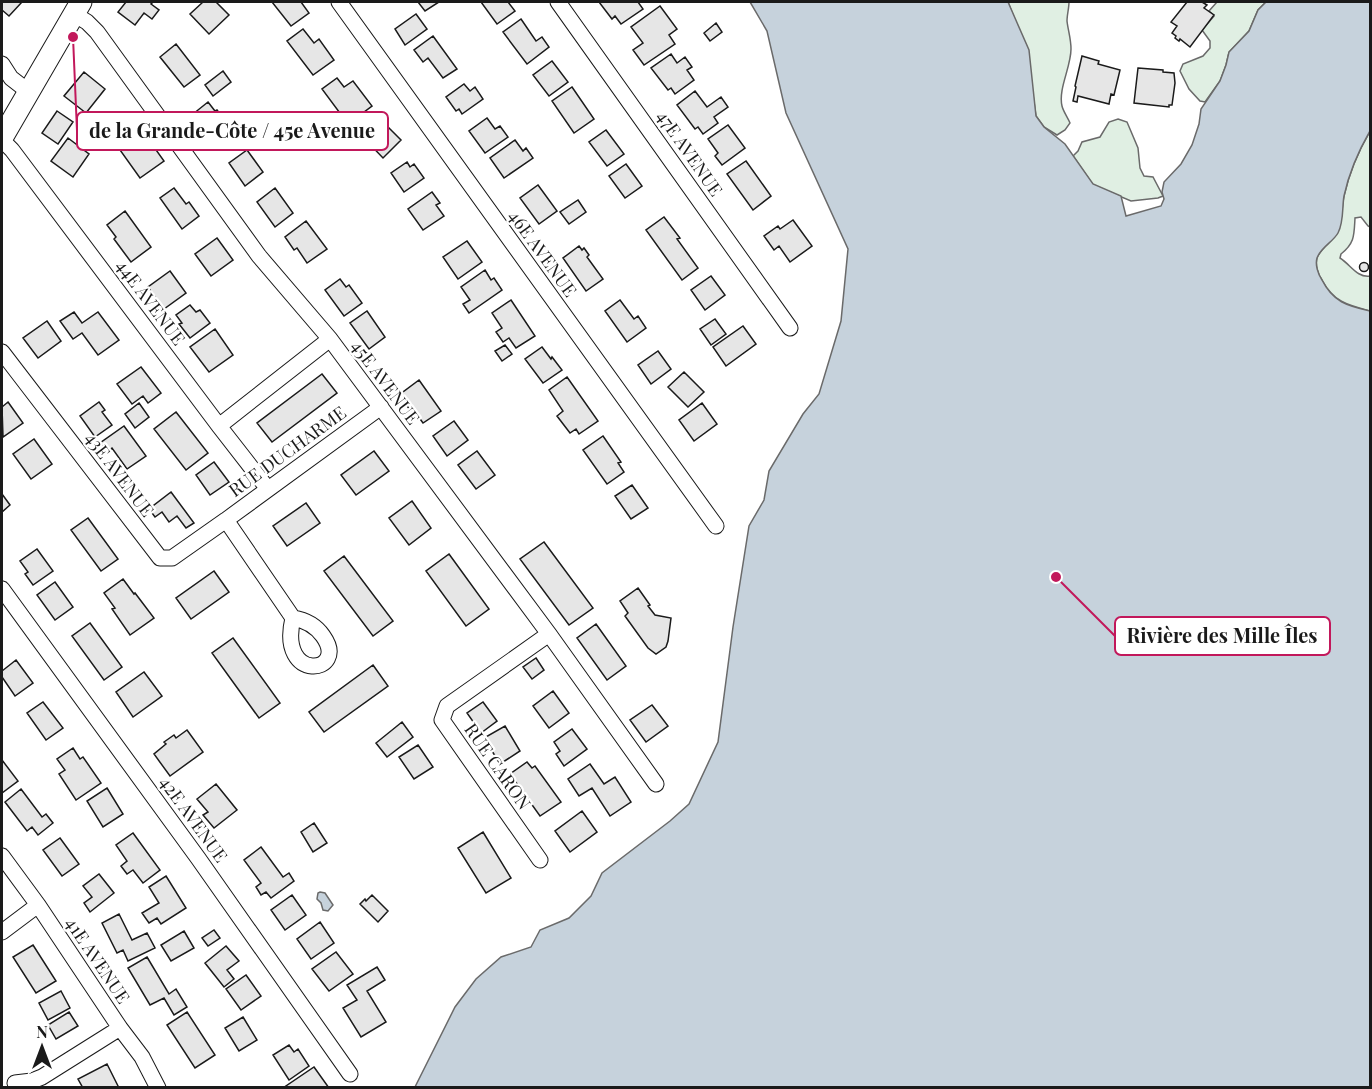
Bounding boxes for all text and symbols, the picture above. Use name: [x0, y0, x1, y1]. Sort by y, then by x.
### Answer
street label: 47E AVENUE: [652, 105, 728, 201]
callout: de la Grande-Côte / 45e Avenue: [77, 112, 388, 150]
text: de la Grande-Côte / 45e Avenue: [89, 116, 375, 143]
street label: 46E AVENUE: [503, 205, 583, 301]
street label: 44E AVENUE: [111, 254, 191, 350]
street label: 45E AVENUE: [346, 335, 426, 429]
street label: RUE DUCHARME: [223, 400, 351, 502]
street label: 43E AVENUE: [80, 427, 160, 521]
callout: Rivière des Mille Îles: [1115, 617, 1330, 655]
text: Rivière des Mille Îles: [1126, 621, 1318, 648]
street label: RUE CARON: [459, 718, 537, 814]
street label: 42E AVENUE: [155, 771, 233, 867]
street label: 41E AVENUE: [60, 912, 136, 1008]
north arrow: [12, 1017, 72, 1077]
text: N: [36, 1021, 48, 1042]

